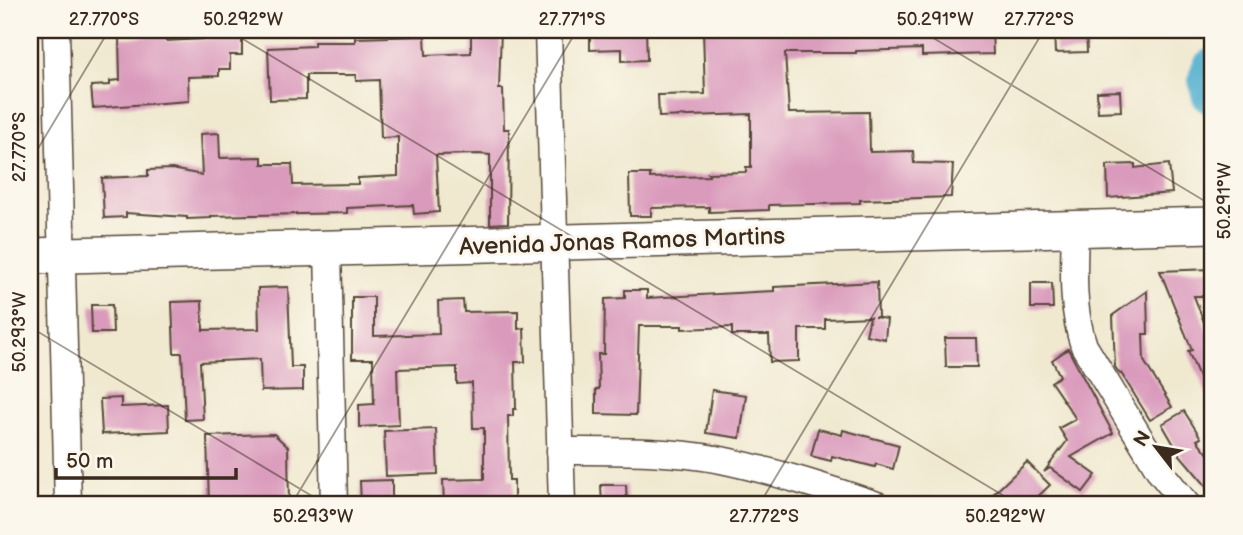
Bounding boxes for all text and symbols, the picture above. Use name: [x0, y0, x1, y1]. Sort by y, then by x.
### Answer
text: 27.770°S: [69, 9, 139, 30]
text: 50.292°W: [203, 9, 284, 30]
text: 27.771°S: [539, 9, 606, 30]
text: 50.291°W: [896, 9, 974, 30]
text: 27.772°S: [1004, 9, 1074, 30]
text: 27.770°S: [9, 112, 30, 182]
text: 50.291°W: [1214, 162, 1235, 240]
street label: Avenida Jonas Ramos Martins: [458, 221, 786, 262]
text: 50.293°W: [9, 291, 30, 372]
north arrow: [1120, 412, 1190, 482]
text: N: [1129, 427, 1156, 451]
scale bar: [56, 437, 236, 481]
text: 50 m: [66, 449, 113, 474]
text: 50.293°W: [273, 506, 354, 527]
text: 27.772°S: [729, 506, 799, 527]
text: 50.292°W: [965, 506, 1046, 527]

